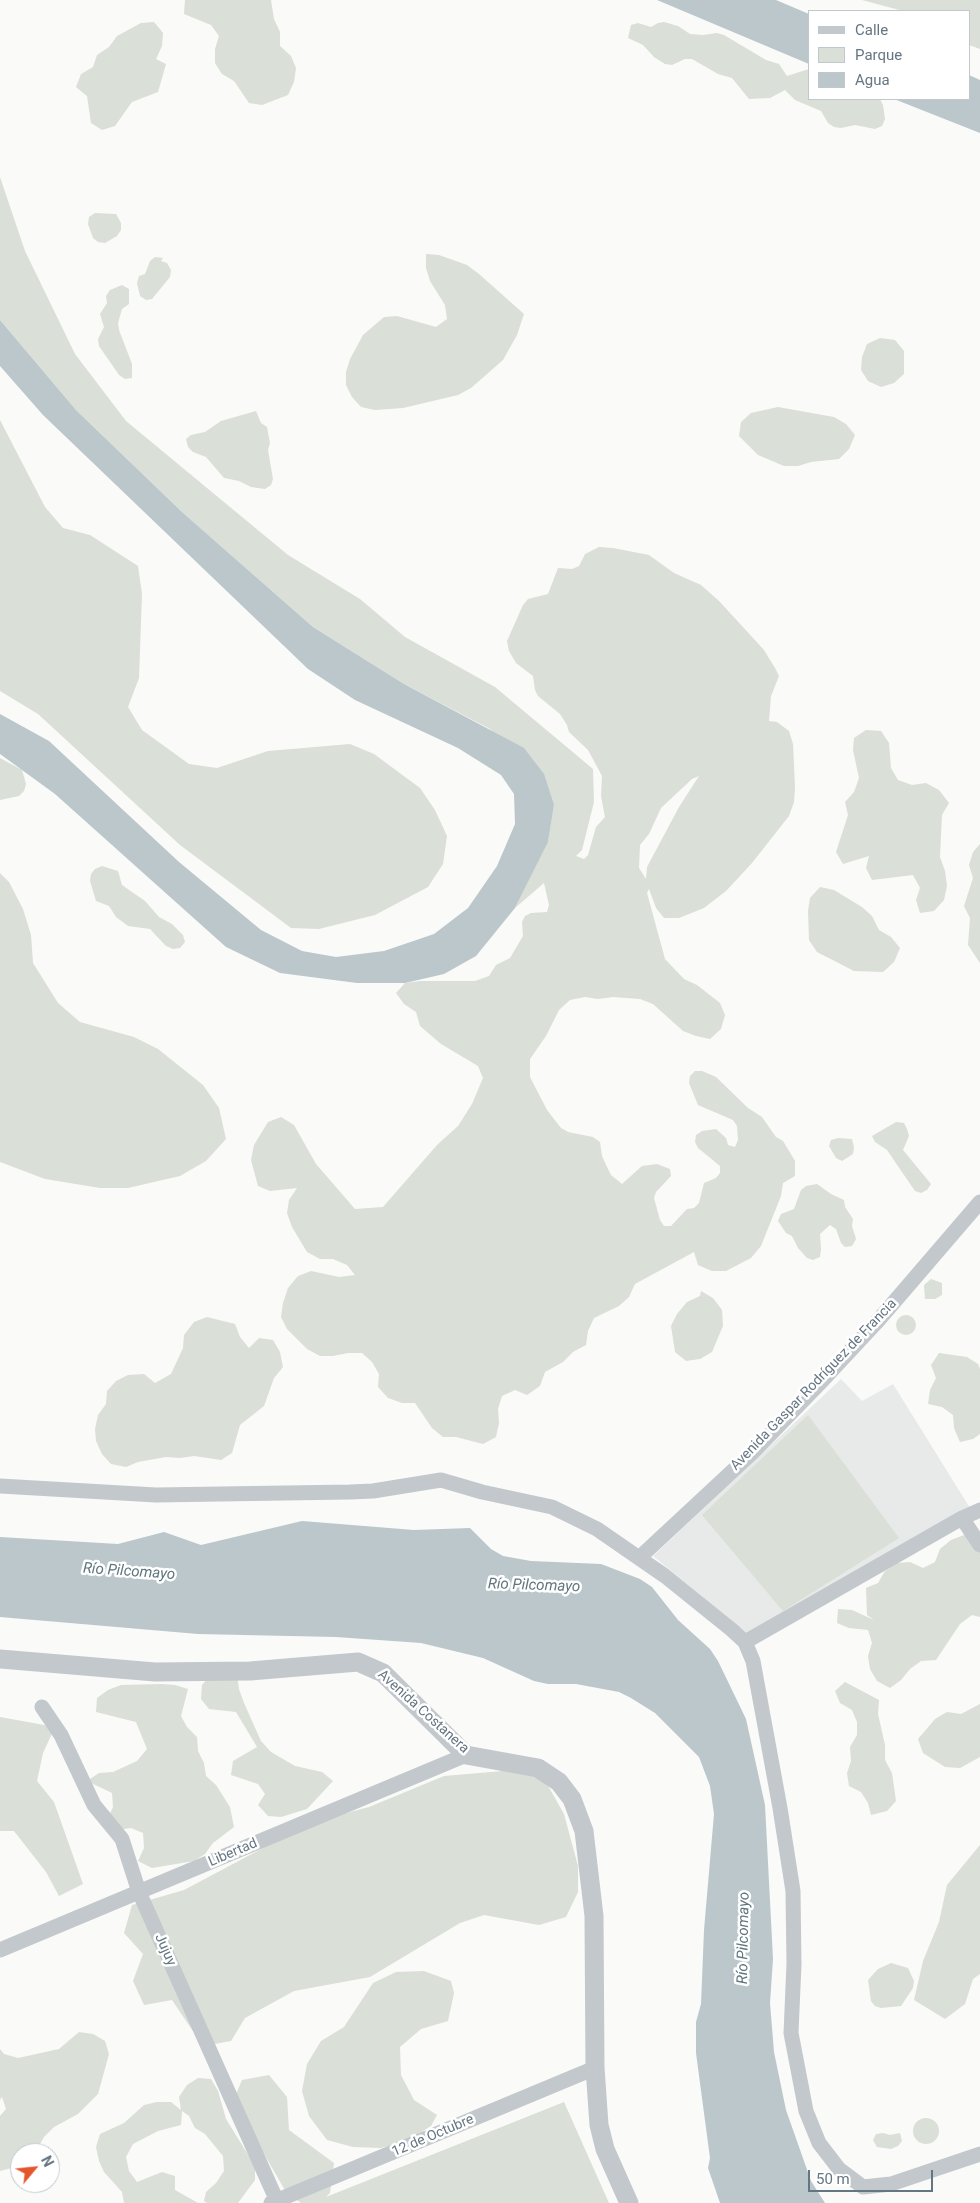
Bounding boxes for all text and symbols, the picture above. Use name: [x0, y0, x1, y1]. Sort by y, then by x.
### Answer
legend: [808, 10, 970, 100]
text: Calle: [855, 21, 888, 39]
text: Parque: [855, 46, 902, 64]
text: Agua: [855, 71, 890, 89]
street label: Avenida Gaspar Rodríguez de Francia: [727, 1296, 901, 1474]
water label: Río Pilcomayo: [82, 1560, 176, 1584]
water label: Río Pilcomayo: [488, 1575, 580, 1597]
street label: Avenida Costanera: [374, 1667, 472, 1757]
street label: Libertad: [206, 1835, 260, 1871]
water label: Río Pilcomayo: [734, 1892, 754, 1984]
street label: Jujuy: [151, 1931, 179, 1969]
street label: 12 de Octubre: [390, 2111, 476, 2161]
north arrow: [10, 2143, 60, 2193]
text: N: [38, 2153, 57, 2170]
scale bar: [810, 2160, 935, 2192]
text: 50 m: [816, 2170, 850, 2188]

